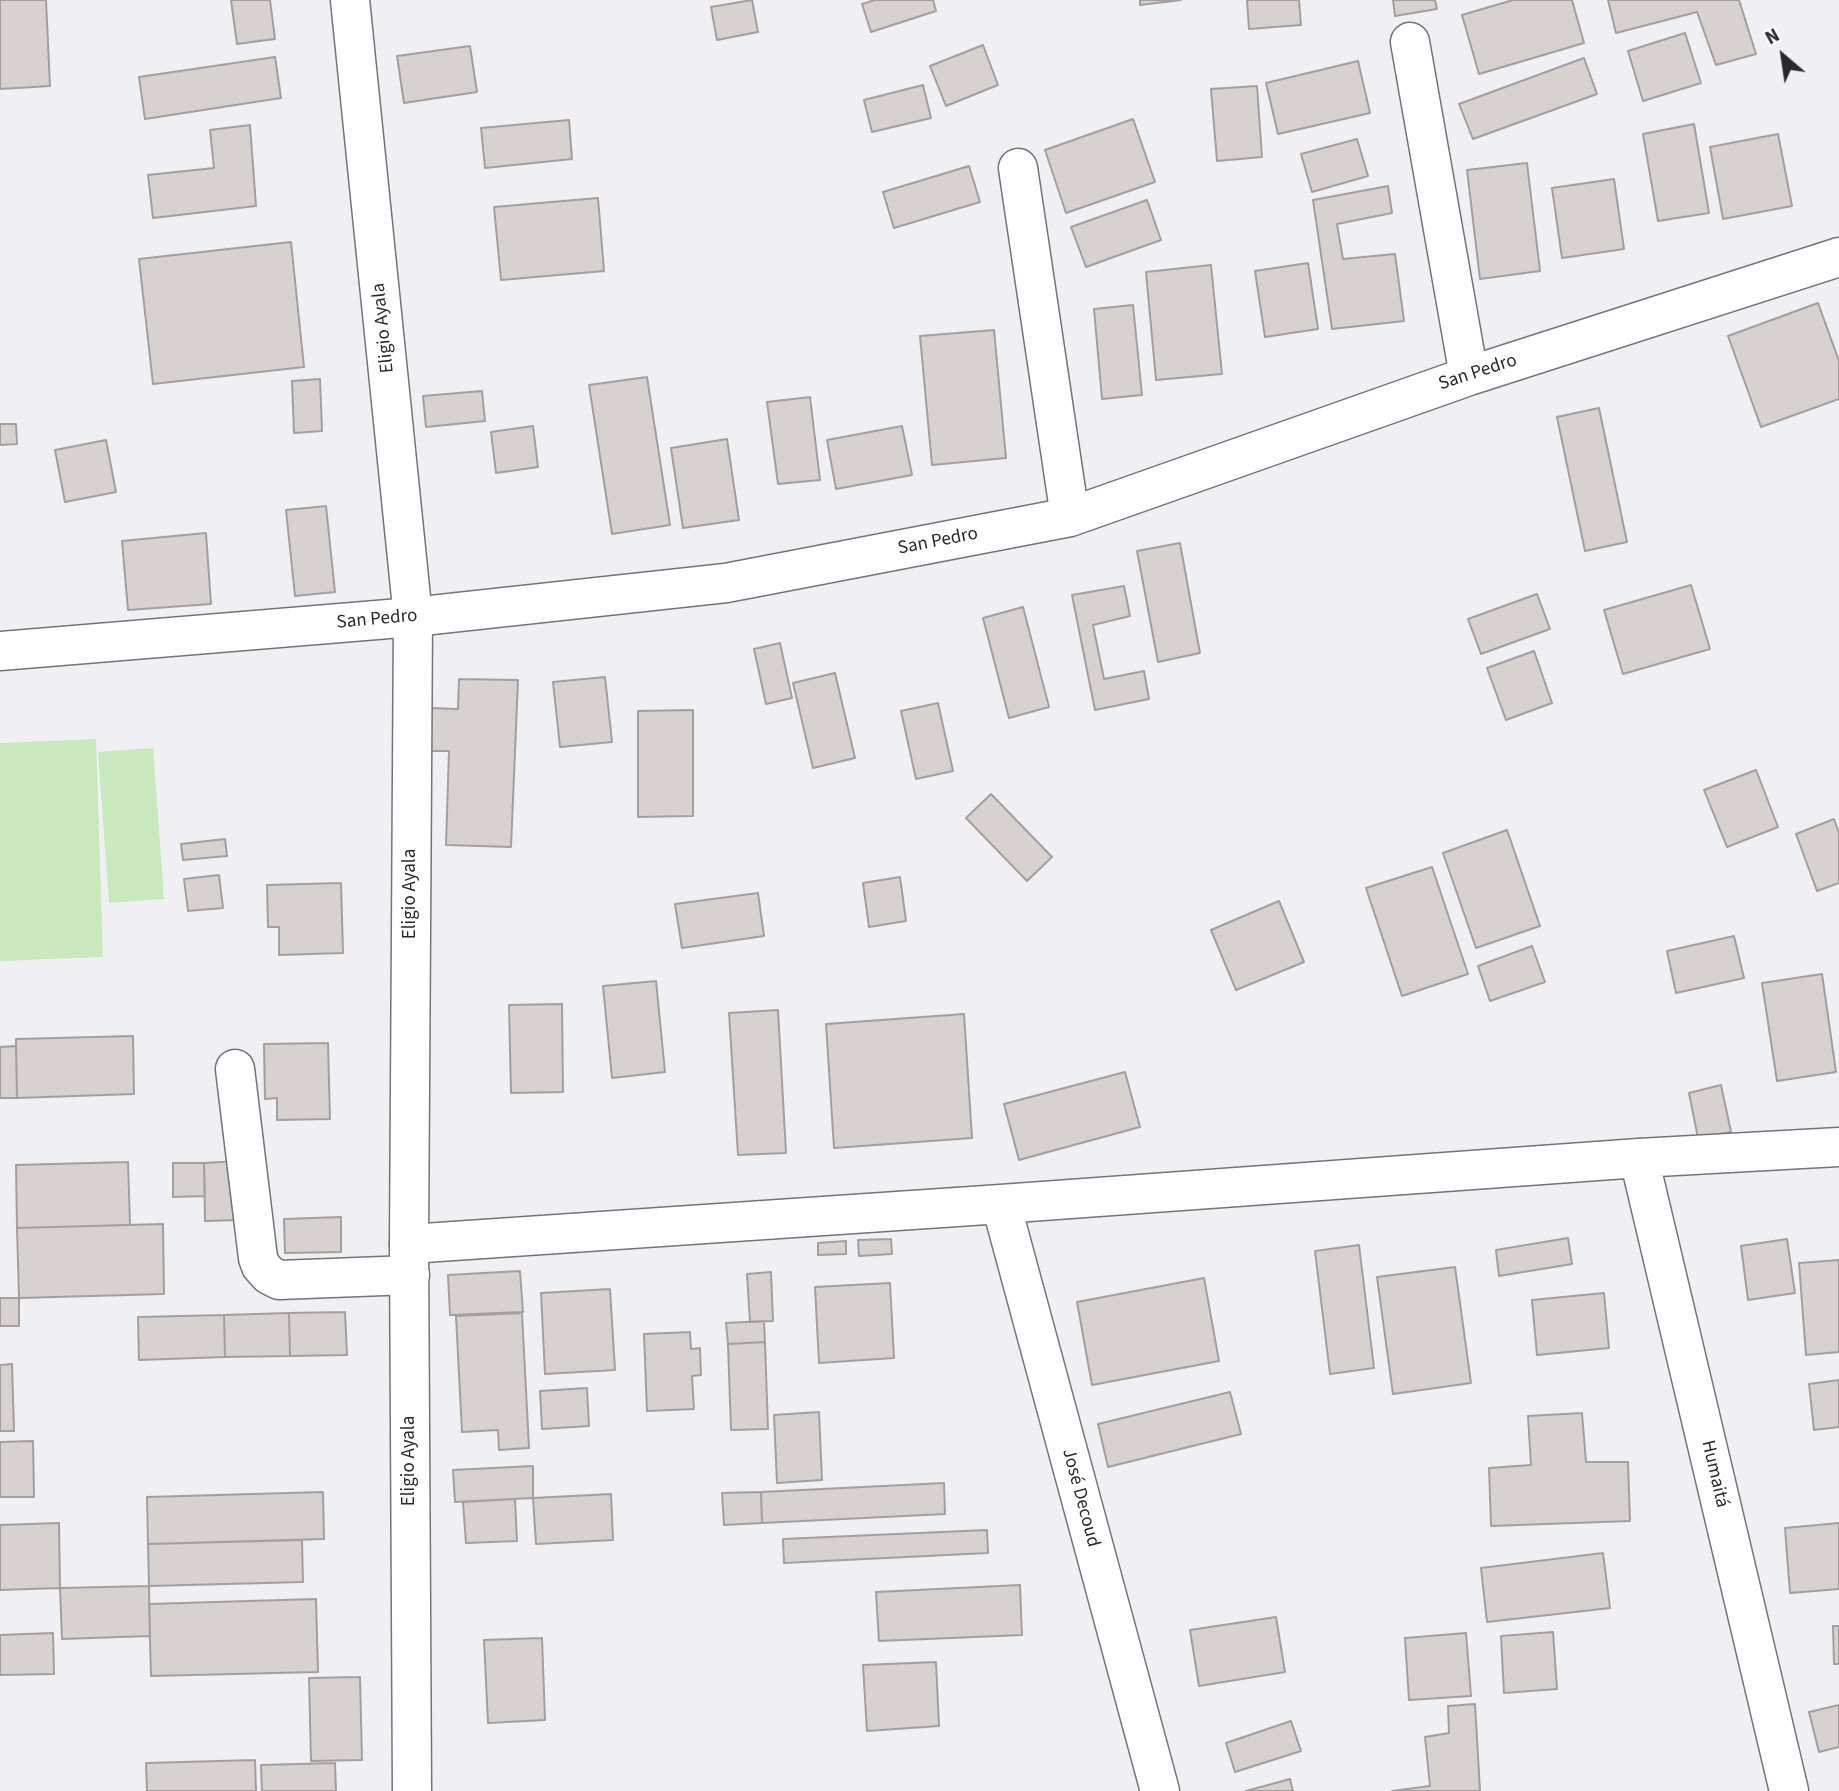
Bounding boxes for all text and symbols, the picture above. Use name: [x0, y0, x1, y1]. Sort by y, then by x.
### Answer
north arrow: [1748, 21, 1818, 91]
text: N: [1760, 22, 1785, 52]
street label: Eligio Ayala: [368, 282, 400, 374]
street label: San Pedro: [1436, 350, 1520, 396]
street label: San Pedro: [896, 523, 980, 561]
street label: San Pedro: [336, 605, 418, 635]
street label: Eligio Ayala: [400, 849, 422, 939]
street label: Eligio Ayala: [399, 1416, 421, 1506]
street label: Humaitá: [1695, 1438, 1733, 1510]
street label: José Decoud: [1056, 1446, 1104, 1550]

